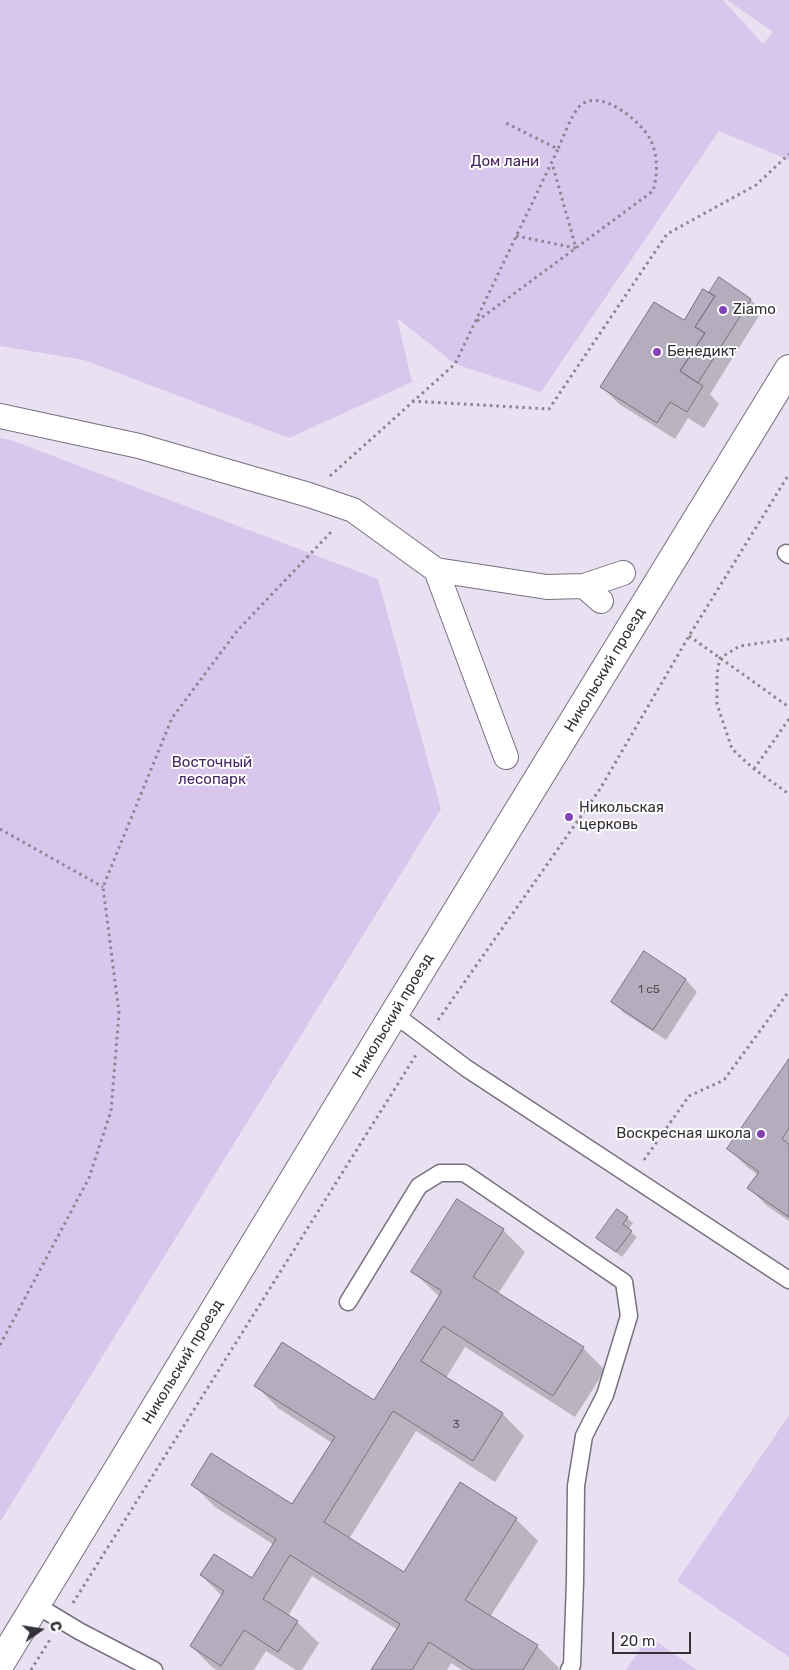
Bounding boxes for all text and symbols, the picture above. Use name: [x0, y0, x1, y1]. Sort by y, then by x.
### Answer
park label: Дом лани: [471, 153, 539, 171]
place label: Ziamo: [733, 301, 776, 319]
marker: Ziamo: [717, 304, 729, 316]
place label: Бенедикт: [667, 343, 736, 361]
marker: Бенедикт: [651, 346, 663, 358]
street label: Никольский проезд: [561, 605, 649, 735]
park label: Восточный лесопарк: [172, 754, 252, 789]
place label: Никольская церковь: [579, 799, 664, 834]
marker: Никольская церковь: [563, 811, 575, 823]
street label: Никольский проезд: [349, 951, 437, 1081]
house number: 1 с5: [638, 983, 660, 997]
place label: Воскресная школа: [616, 1125, 751, 1143]
marker: Воскресная школа: [755, 1128, 767, 1140]
street label: Никольский проезд: [139, 1297, 227, 1427]
house number: 3: [452, 1418, 460, 1432]
north arrow: [15, 1605, 65, 1655]
text: С: [46, 1620, 64, 1633]
scale bar: [614, 1622, 693, 1654]
text: 20 m: [620, 1632, 655, 1650]

